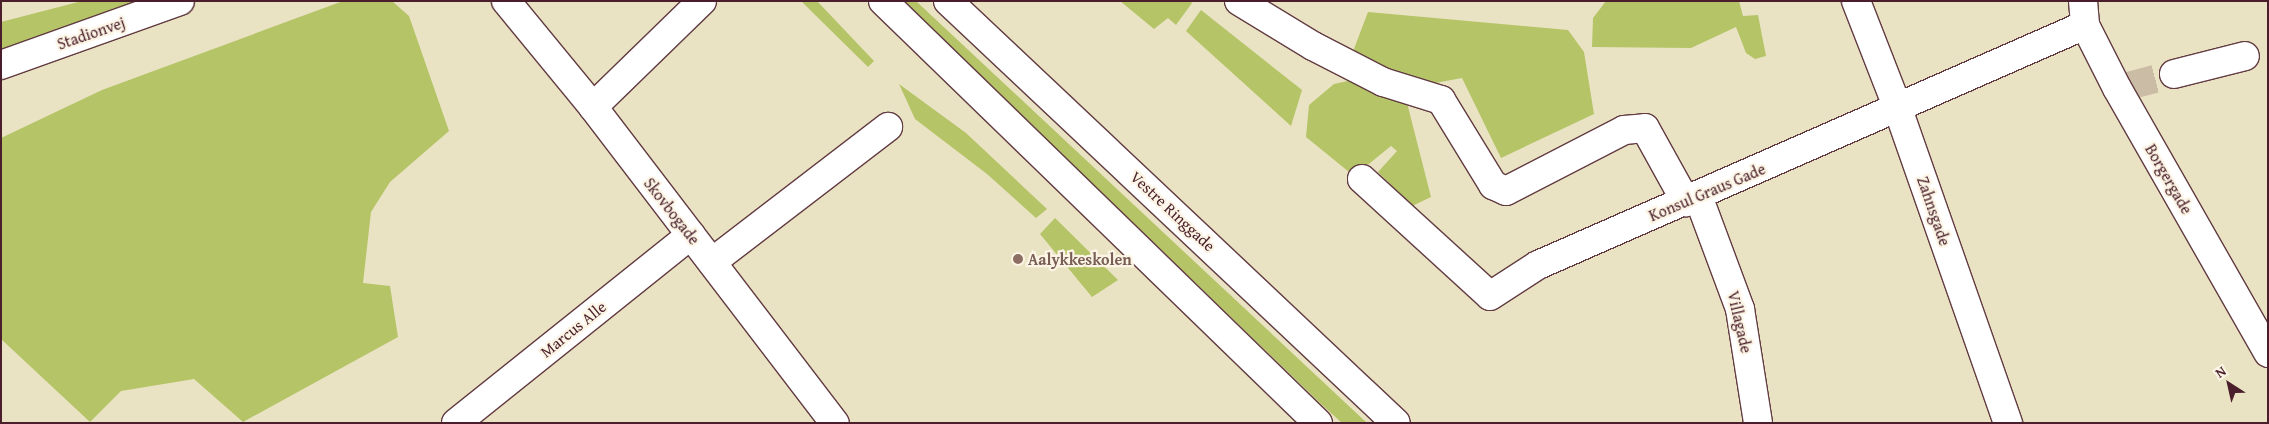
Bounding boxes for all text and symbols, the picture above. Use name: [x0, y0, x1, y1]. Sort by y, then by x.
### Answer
street label: Stadionvej: [55, 12, 127, 54]
street label: Borgergade: [2141, 141, 2197, 217]
street label: Konsul Graus Gade: [1646, 159, 1768, 225]
street label: Vestre Ringgade: [1127, 167, 1219, 255]
street label: Skovbogade: [640, 174, 704, 248]
street label: Zahnsgade: [1913, 174, 1955, 248]
place label: Aalykkeskolen: [1028, 249, 1132, 269]
marker: Aalykkeskolen: [1012, 253, 1024, 265]
street label: Villagade: [1724, 289, 1756, 355]
street label: Marcus Alle: [536, 297, 610, 361]
north arrow: [2204, 359, 2254, 409]
text: N: [2211, 361, 2230, 383]

